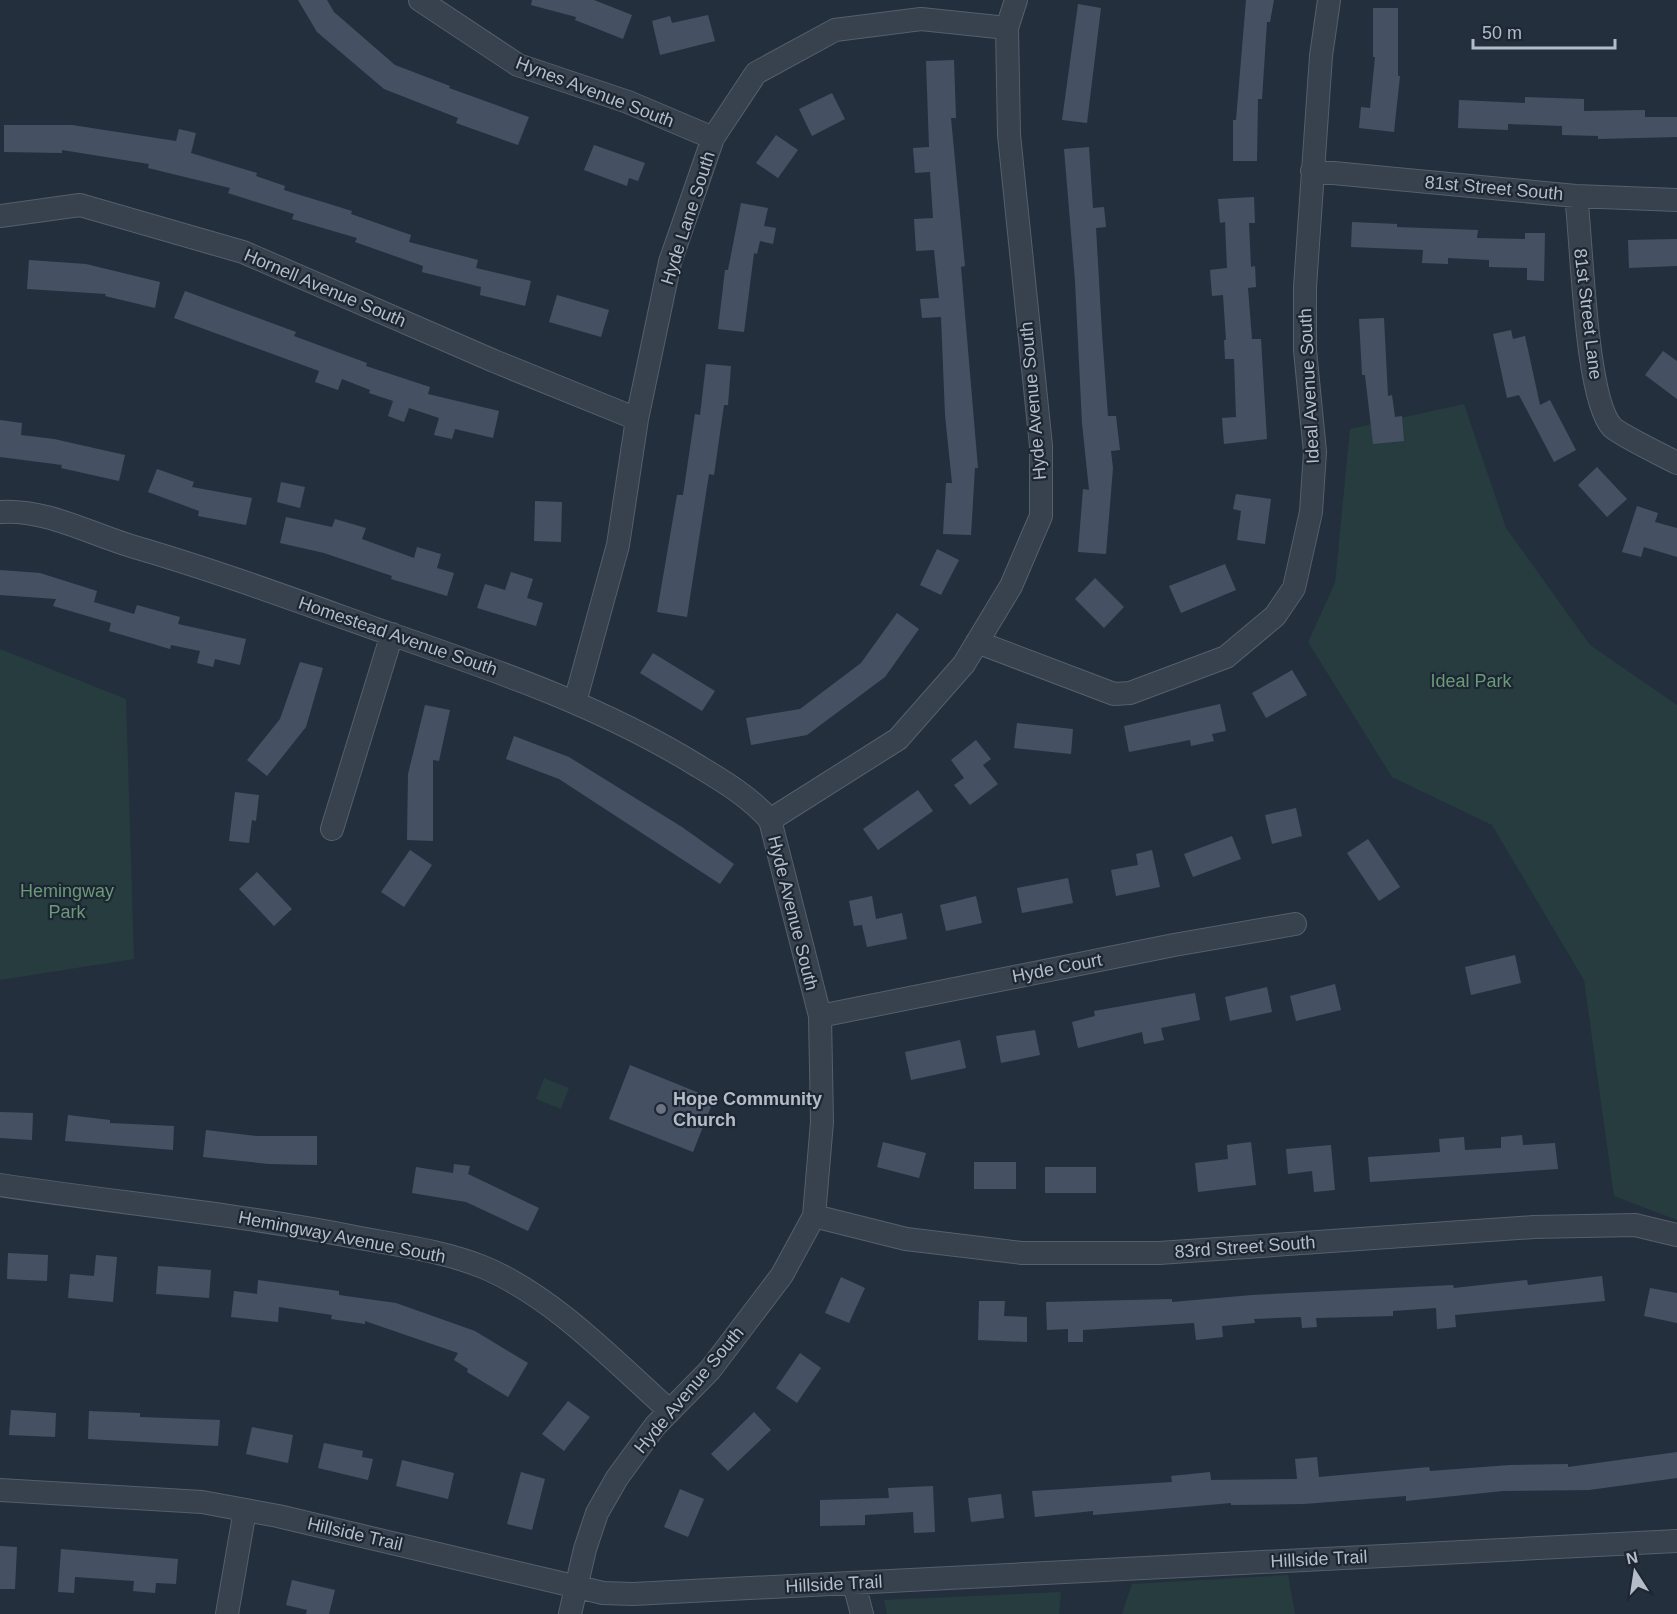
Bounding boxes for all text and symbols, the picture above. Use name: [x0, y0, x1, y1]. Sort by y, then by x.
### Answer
scale bar: [1473, 12, 1616, 50]
text: 50 m: [1482, 23, 1522, 43]
street label: Hynes Avenue South: [513, 53, 677, 131]
street label: Hyde Lane South: [657, 149, 719, 287]
street label: 81st Street South: [1424, 172, 1564, 204]
street label: Hornell Avenue South: [241, 245, 409, 331]
street label: 81st Street Lane: [1570, 247, 1606, 381]
street label: Ideal Avenue South: [1295, 308, 1323, 464]
street label: Hyde Avenue South: [1016, 321, 1050, 481]
street label: Homestead Avenue South: [296, 593, 500, 679]
park label: Ideal Park: [1430, 671, 1513, 691]
street label: Hyde Avenue South: [764, 834, 822, 992]
park label: Hemingway Park: [20, 881, 114, 922]
street label: Hyde Court: [1010, 949, 1104, 987]
place label: Hope Community Church: [673, 1089, 822, 1130]
marker: Hope Community Church: [654, 1102, 668, 1116]
street label: Hemingway Avenue South: [237, 1207, 447, 1267]
street label: 83rd Street South: [1174, 1232, 1316, 1262]
street label: Hyde Avenue South: [630, 1323, 748, 1457]
street label: Hillside Trail: [305, 1513, 405, 1555]
north arrow: [1605, 1542, 1665, 1602]
street label: Hillside Trail: [1270, 1546, 1368, 1572]
text: N: [1625, 1548, 1639, 1567]
street label: Hillside Trail: [785, 1571, 883, 1597]

